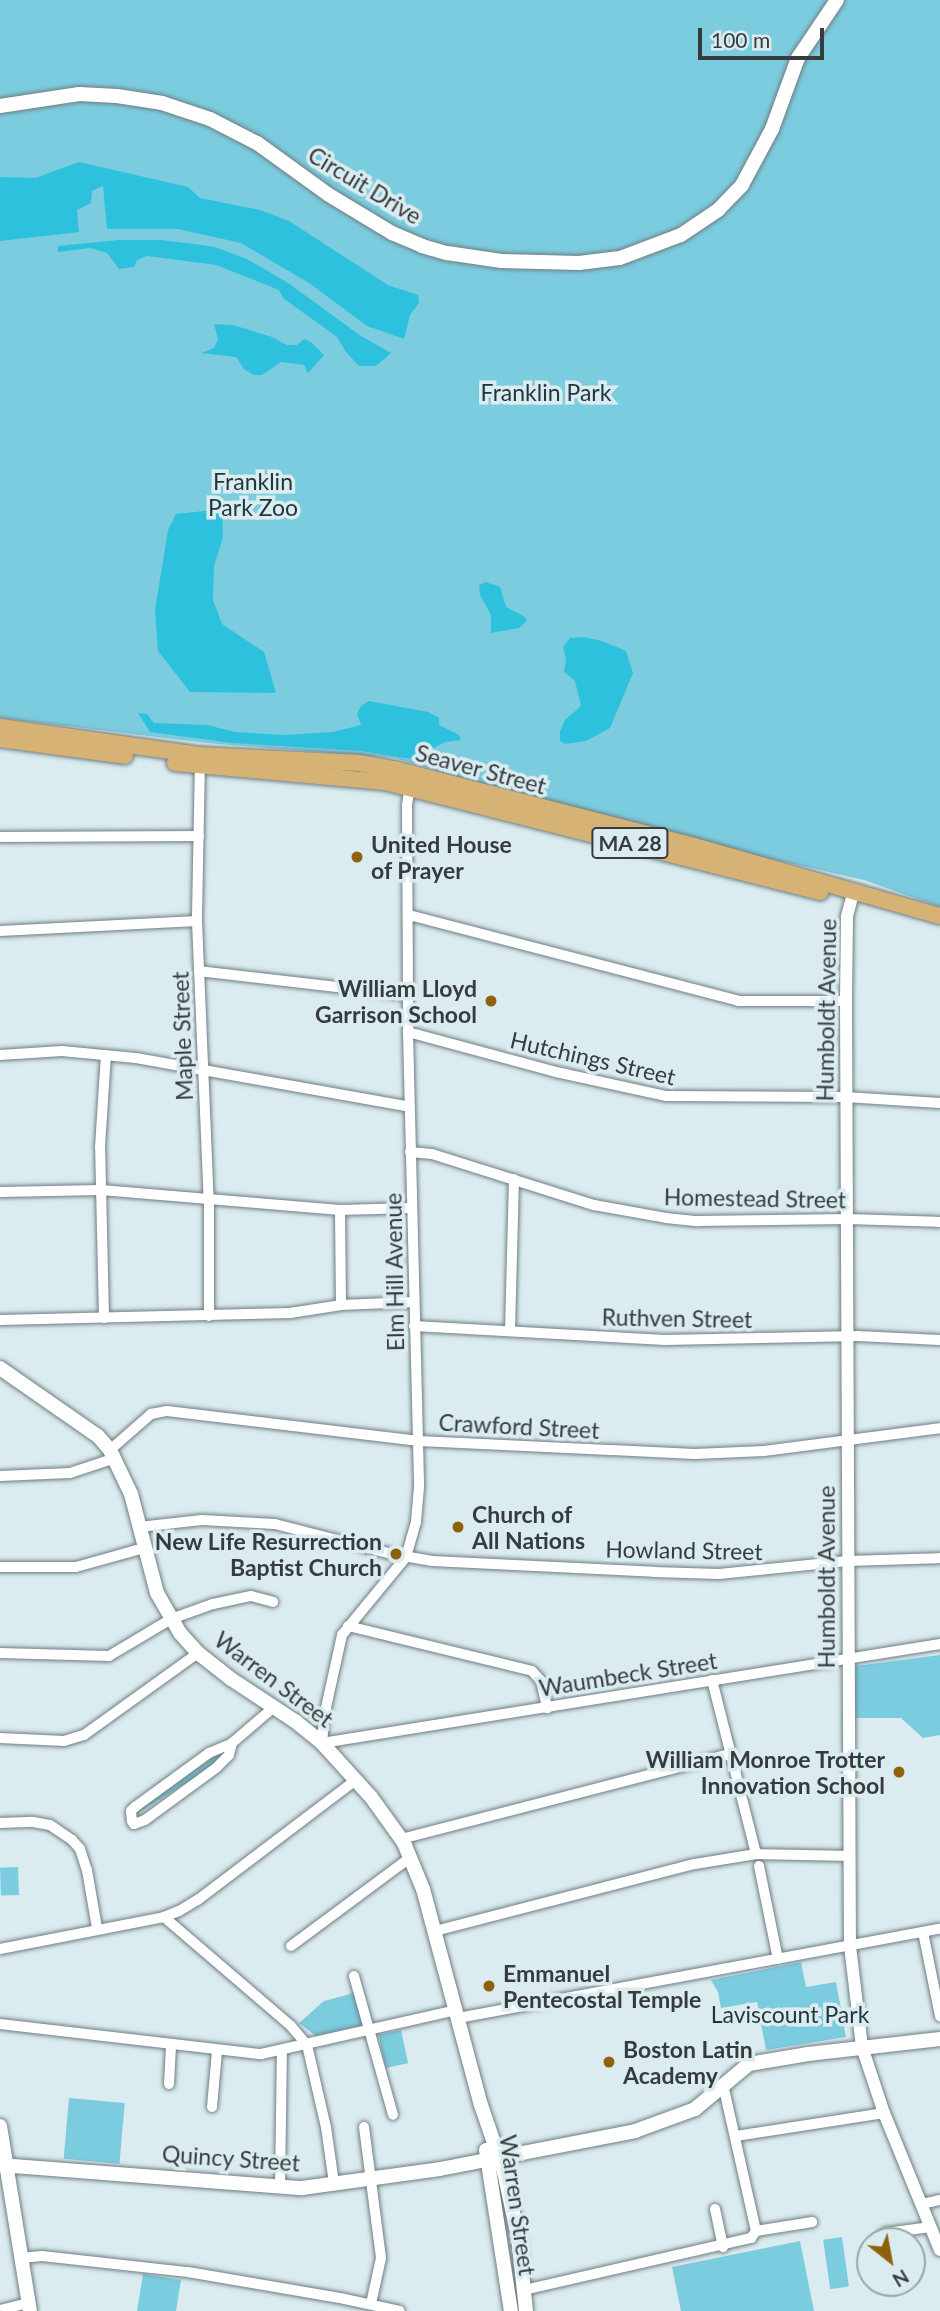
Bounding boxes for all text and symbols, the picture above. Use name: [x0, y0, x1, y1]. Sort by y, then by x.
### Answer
scale bar: [702, 14, 828, 58]
text: 100 m: [711, 27, 770, 52]
street label: Circuit Drive: [303, 140, 427, 230]
park label: Franklin Park: [481, 378, 611, 406]
park label: Franklin Park Zoo: [208, 467, 298, 521]
street label: Seaver Street: [413, 738, 549, 800]
road number: MA 28: [590, 826, 670, 860]
place label: United House of Prayer: [371, 830, 512, 884]
marker: United House of Prayer: [349, 849, 365, 865]
street label: Humboldt Avenue: [811, 918, 841, 1102]
street label: Maple Street: [166, 971, 198, 1101]
place label: William Lloyd Garrison School: [315, 974, 477, 1028]
marker: William Lloyd Garrison School: [483, 993, 499, 1009]
street label: Hutchings Street: [508, 1026, 678, 1090]
street label: Homestead Street: [664, 1183, 846, 1213]
street label: Elm Hill Avenue: [379, 1192, 409, 1352]
street label: Ruthven Street: [601, 1303, 753, 1333]
street label: Crawford Street: [438, 1408, 600, 1444]
street label: Humboldt Avenue: [812, 1485, 840, 1669]
place label: Church of All Nations: [472, 1500, 585, 1554]
marker: Church of All Nations: [450, 1519, 466, 1535]
place label: New Life Resurrection Baptist Church: [154, 1527, 382, 1581]
street label: Howland Street: [605, 1535, 763, 1565]
marker: New Life Resurrection Baptist Church: [388, 1546, 404, 1562]
street label: Warren Street: [209, 1625, 339, 1733]
street label: Waumbeck Street: [537, 1646, 719, 1702]
place label: William Monroe Trotter Innovation School: [645, 1745, 885, 1799]
marker: William Monroe Trotter Innovation School: [891, 1764, 907, 1780]
place label: Emmanuel Pentecostal Temple: [503, 1959, 702, 2013]
marker: Emmanuel Pentecostal Temple: [481, 1978, 497, 1994]
park label: Laviscount Park: [711, 2000, 869, 2028]
place label: Boston Latin Academy: [623, 2035, 753, 2089]
marker: Boston Latin Academy: [601, 2054, 617, 2070]
street label: Warren Street: [494, 2133, 542, 2277]
street label: Quincy Street: [161, 2139, 301, 2177]
north arrow: [856, 2227, 926, 2297]
text: N: [889, 2265, 913, 2292]

